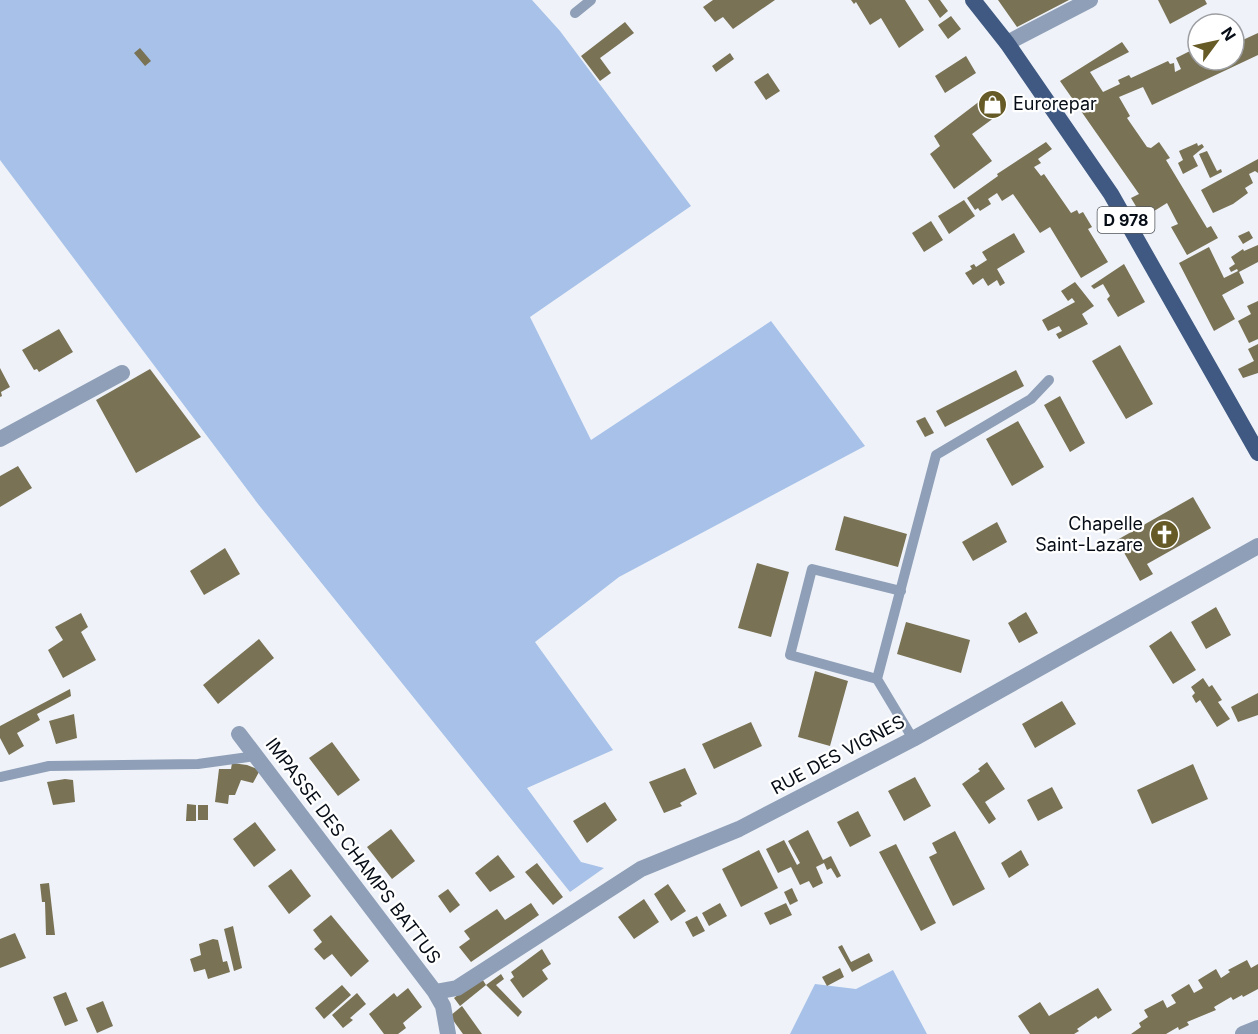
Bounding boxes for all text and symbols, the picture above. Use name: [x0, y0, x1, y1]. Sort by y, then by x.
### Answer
north arrow: [1186, 12, 1246, 72]
text: N: [1217, 23, 1240, 44]
shop icon: Eurorepar: [976, 88, 1008, 120]
place label: Eurorepar: [1013, 93, 1097, 114]
road number: D 978: [1098, 207, 1154, 233]
place label: Chapelle Saint-Lazare: [1035, 513, 1143, 555]
church icon: Chapelle Saint-Lazare: [1148, 518, 1180, 550]
street label: RUE DES VIGNES: [768, 711, 908, 799]
street label: IMPASSE DES CHAMPS BATTUS: [262, 734, 445, 968]

